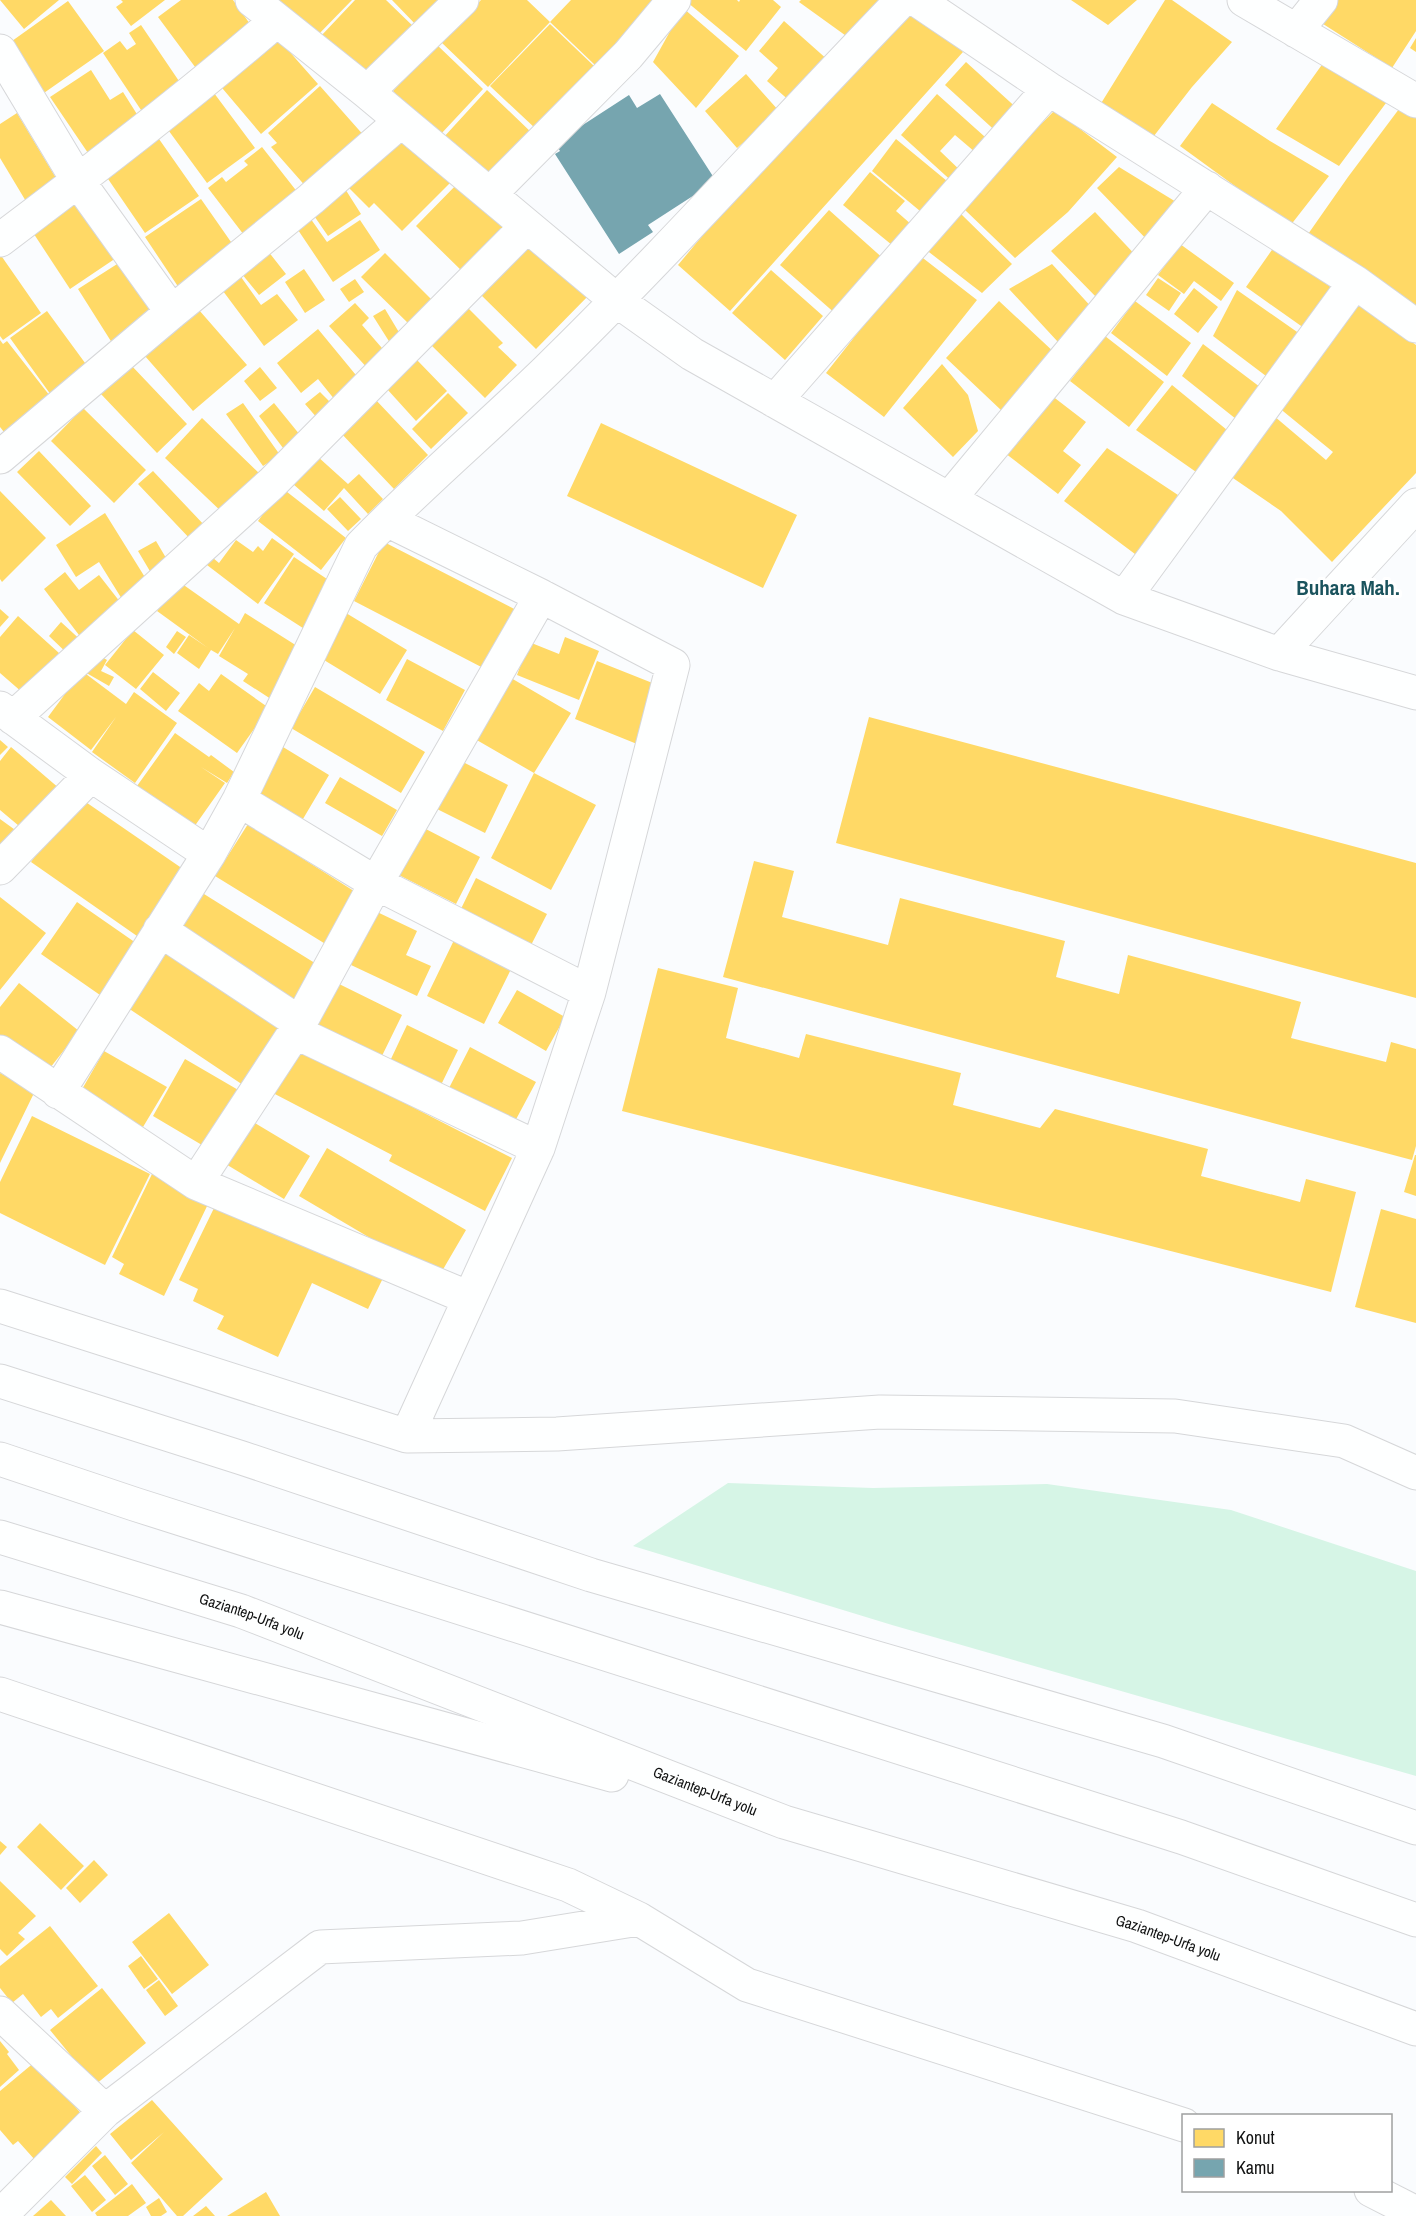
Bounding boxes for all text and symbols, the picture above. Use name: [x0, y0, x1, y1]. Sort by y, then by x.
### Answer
district label: Buhara Mah.: [1296, 573, 1400, 602]
street label: Gaziantep-Urfa yolu: [197, 1588, 307, 1645]
street label: Gaziantep-Urfa yolu: [650, 1761, 760, 1821]
street label: Gaziantep-Urfa yolu: [1113, 1909, 1224, 1966]
legend: [1182, 2114, 1392, 2192]
text: Konut: [1236, 2125, 1275, 2150]
text: Kamu: [1236, 2155, 1275, 2180]

